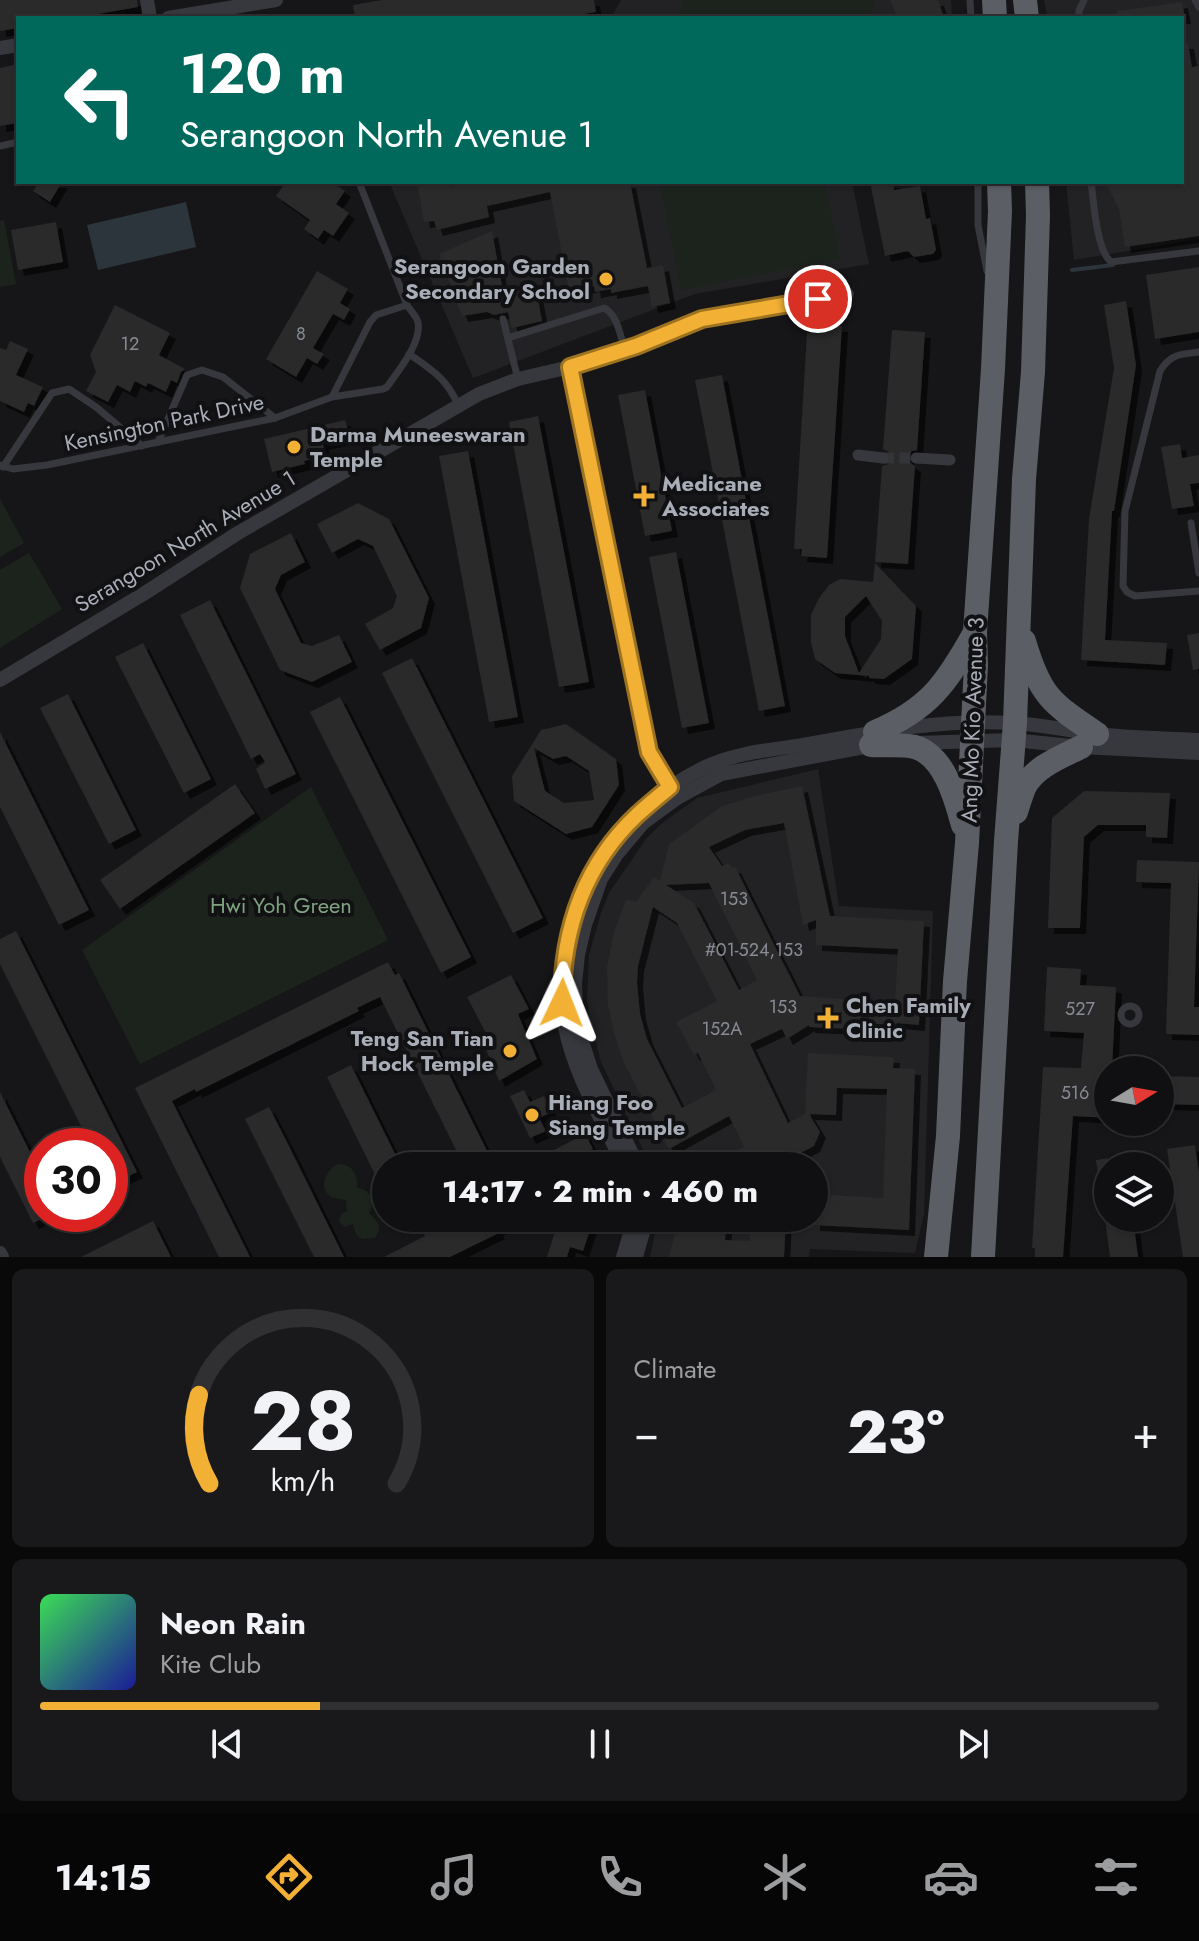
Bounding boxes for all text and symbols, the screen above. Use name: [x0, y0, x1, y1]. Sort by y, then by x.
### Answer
text: 120 m: [180, 33, 345, 114]
icon: left: [48, 48, 152, 152]
text: Serangoon North Avenue 1: [180, 108, 594, 160]
place label: Serangoon Garden Secondary School: [394, 250, 590, 307]
pin: [784, 265, 852, 333]
marker: Serangoon Garden Secondary School: [597, 270, 615, 288]
icon: arrive: [796, 277, 840, 321]
house number: 8: [296, 321, 306, 347]
house number: 12: [121, 331, 139, 357]
street label: Kensington Park Drive: [61, 385, 267, 459]
place label: Darma Muneeswaran Temple: [310, 418, 526, 475]
marker: Darma Muneeswaran Temple: [285, 438, 303, 456]
street label: Serangoon North Avenue 1: [68, 462, 302, 620]
place label: Medicane Associates: [661, 467, 770, 524]
marker: Medicane Associates: [633, 485, 655, 507]
street label: Ang Mo Kio Avenue 3: [952, 617, 992, 823]
house number: 153: [720, 886, 748, 912]
park label: Hwi Yoh Green: [210, 889, 352, 921]
house number: #01-524,153: [705, 937, 803, 963]
position arrow: [520, 961, 604, 1045]
place label: Chen Family Clinic: [846, 989, 971, 1046]
house number: 153: [769, 994, 797, 1020]
house number: 527: [1065, 996, 1095, 1022]
marker: Chen Family Clinic: [817, 1007, 839, 1029]
house number: 152A: [702, 1016, 742, 1042]
place label: Teng San Tian Hock Temple: [351, 1022, 494, 1079]
marker: Teng San Tian Hock Temple: [501, 1042, 519, 1060]
north arrow: [1094, 1056, 1174, 1136]
map controls: [1094, 1056, 1174, 1232]
house number: 516: [1061, 1080, 1089, 1106]
place label: Hiang Foo Siang Temple: [548, 1086, 685, 1143]
marker: Hiang Foo Siang Temple: [523, 1106, 541, 1124]
speed limit sign: 30: [24, 1128, 128, 1232]
button: layers: [1094, 1152, 1174, 1232]
text: 14:17 · 2 min · 460 m: [442, 1170, 758, 1213]
text: Climate: [634, 1350, 716, 1388]
text: 28: [249, 1361, 356, 1481]
text: 23°: [847, 1389, 945, 1476]
text: −: [634, 1401, 659, 1465]
text: +: [1132, 1401, 1159, 1465]
text: km/h: [270, 1460, 335, 1502]
text: Neon Rain: [160, 1602, 306, 1645]
text: Kite Club: [160, 1645, 261, 1683]
icon: previous: [205, 1722, 249, 1766]
icon: pause: [578, 1722, 622, 1766]
icon: next: [951, 1722, 995, 1766]
icon: directions: [261, 1849, 317, 1905]
icon: music: [426, 1849, 482, 1905]
icon: phone: [592, 1849, 648, 1905]
icon: climate: [757, 1849, 813, 1905]
icon: car: [923, 1849, 979, 1905]
icon: filters: [1088, 1849, 1144, 1905]
text: 14:15: [55, 1851, 151, 1903]

